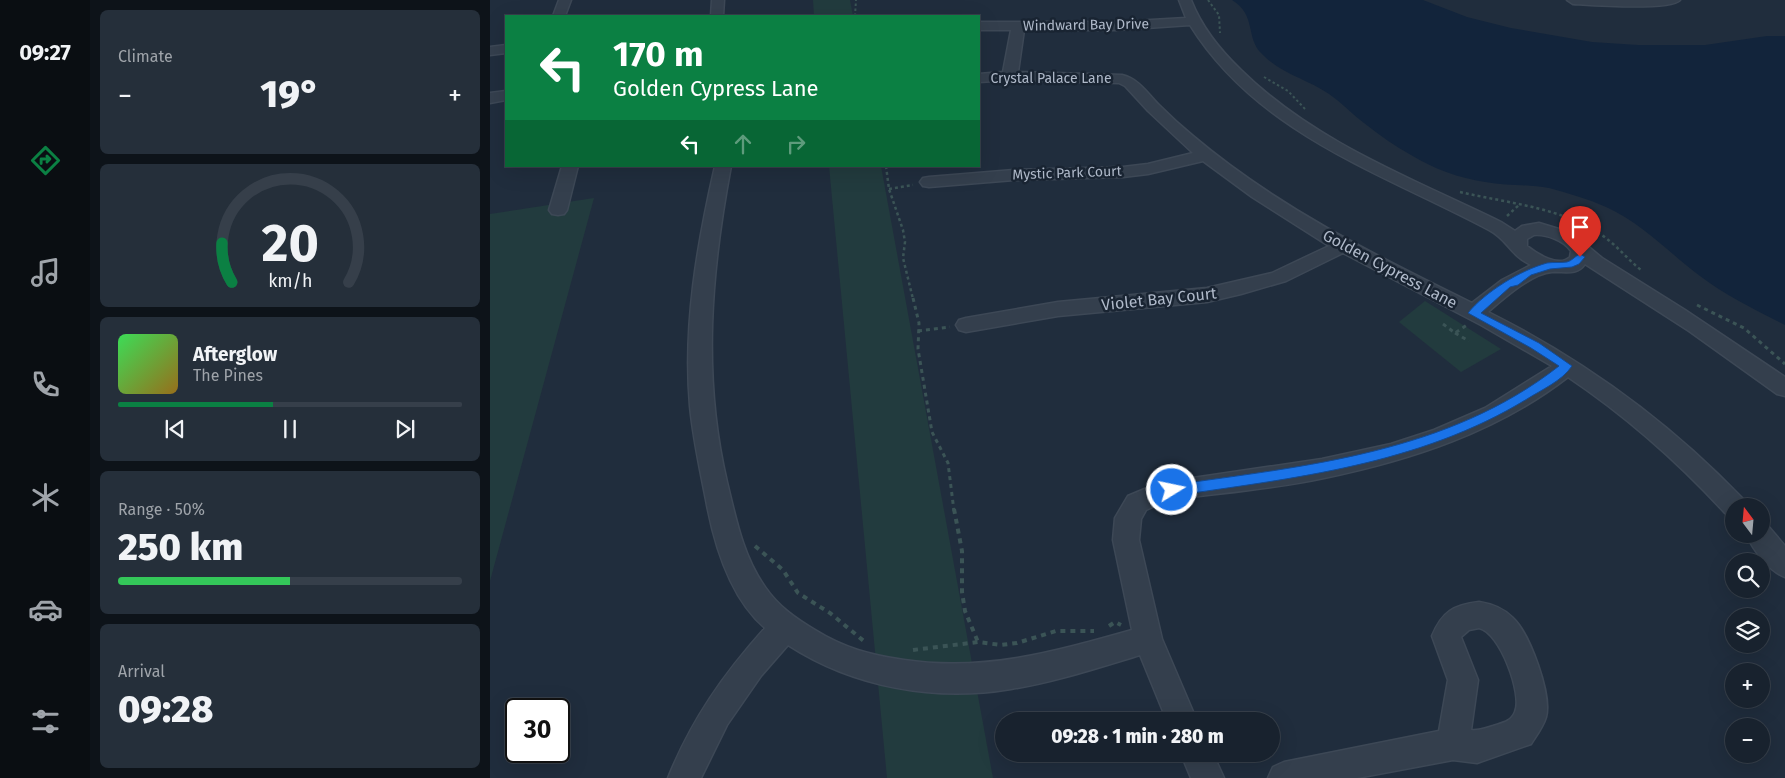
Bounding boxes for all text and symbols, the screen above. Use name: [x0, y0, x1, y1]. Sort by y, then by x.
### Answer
street label: Windward Bay Drive: [1023, 15, 1149, 35]
text: 170 m: [613, 33, 704, 75]
icon: left: [530, 35, 595, 100]
text: 09:27: [19, 39, 71, 66]
text: Climate: [118, 47, 173, 66]
street label: Crystal Palace Lane: [990, 70, 1112, 87]
text: 19°: [260, 71, 320, 117]
text: Golden Cypress Lane: [613, 75, 819, 102]
text: −: [118, 79, 132, 112]
text: +: [448, 79, 462, 112]
icon: left: [676, 130, 704, 158]
icon: ahead: [729, 130, 757, 158]
icon: right: [782, 130, 810, 158]
icon: directions: [28, 143, 63, 178]
street label: Mystic Park Court: [1012, 163, 1123, 183]
pin: [1559, 206, 1601, 257]
text: 20: [261, 212, 319, 275]
icon: arrive: [1566, 213, 1594, 241]
street label: Golden Cypress Lane: [1320, 226, 1460, 312]
icon: music: [28, 255, 63, 290]
text: km/h: [268, 270, 312, 292]
street label: Violet Bay Court: [1100, 283, 1218, 314]
text: Afterglow: [193, 343, 277, 366]
text: The Pines: [193, 366, 263, 385]
icon: phone: [28, 367, 63, 402]
icon: previous: [161, 415, 189, 443]
icon: pause: [276, 415, 304, 443]
icon: next: [391, 415, 419, 443]
position arrow: [1145, 463, 1197, 515]
icon: climate: [28, 480, 63, 515]
north arrow: [1725, 498, 1770, 542]
map controls: [1725, 498, 1770, 763]
text: Range · 50%: [118, 500, 205, 519]
text: 250 km: [118, 524, 243, 570]
button: search: [1725, 553, 1770, 598]
icon: car: [28, 592, 63, 627]
button: layers: [1725, 608, 1770, 653]
text: Arrival: [118, 662, 165, 681]
button: +: [1725, 663, 1770, 708]
text: 09:28: [118, 686, 213, 732]
speed limit sign: 30: [505, 698, 570, 763]
icon: filters: [28, 704, 63, 739]
button: −: [1725, 718, 1770, 763]
text: 09:28 · 1 min · 280 m: [1051, 725, 1224, 748]

